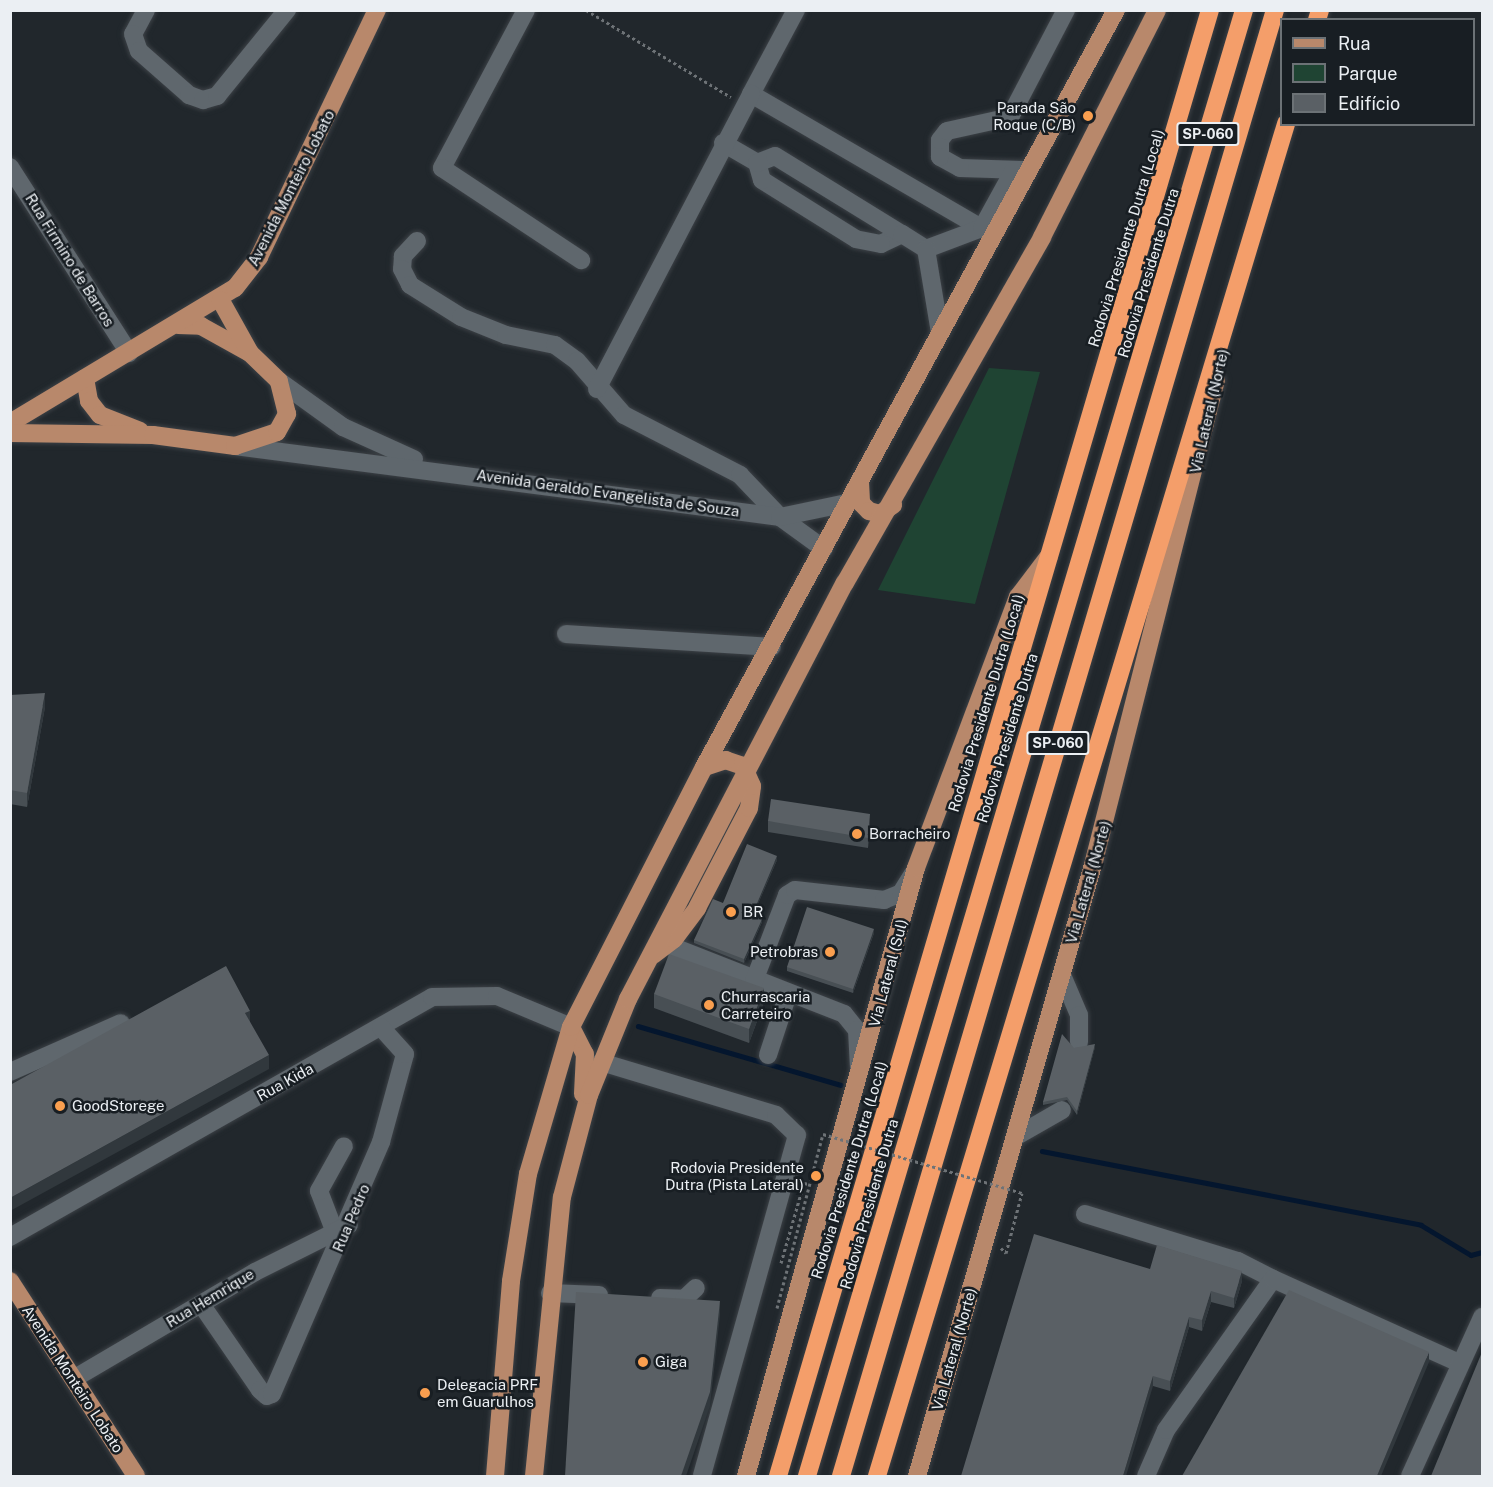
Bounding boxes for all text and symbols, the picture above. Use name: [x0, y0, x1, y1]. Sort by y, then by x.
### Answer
legend: [1280, 18, 1475, 126]
text: Rua: [1338, 33, 1370, 54]
text: Parque: [1338, 63, 1398, 84]
text: Edifício: [1338, 93, 1400, 114]
place label: Parada São Roque (C/B): [993, 98, 1076, 133]
street label: Avenida Monteiro Lobato: [244, 107, 338, 269]
marker: Parada São Roque (C/B): [1081, 109, 1095, 123]
road number: SP-060: [1175, 123, 1241, 145]
street label: Rodovia Presidente Dutra (Local): [1084, 127, 1168, 349]
street label: Rodovia Presidente Dutra: [1114, 186, 1182, 360]
street label: Rua Firmino de Barros: [22, 190, 118, 330]
street label: Via Lateral (Norte): [1186, 347, 1232, 475]
street label: Avenida Geraldo Evangelista de Souza: [475, 466, 741, 520]
street label: Rodovia Presidente Dutra (Local): [944, 592, 1028, 814]
street label: Rodovia Presidente Dutra: [973, 651, 1041, 825]
road number: SP-060: [1025, 732, 1091, 754]
street label: Via Lateral (Norte): [1062, 819, 1114, 945]
place label: Borracheiro: [869, 825, 951, 843]
marker: Borracheiro: [850, 827, 864, 841]
place label: BR: [743, 903, 763, 921]
marker: BR: [724, 905, 738, 919]
street label: Via Lateral (Sul): [865, 917, 911, 1029]
place label: Petrobras: [750, 943, 818, 961]
marker: Petrobras: [823, 945, 837, 959]
place label: Churrascaria Carreteiro: [721, 987, 810, 1022]
marker: Churrascaria Carreteiro: [702, 998, 716, 1012]
street label: Rua Kida: [254, 1059, 316, 1105]
street label: Rodovia Presidente Dutra (Local): [807, 1059, 891, 1281]
place label: GoodStorege: [72, 1097, 165, 1115]
marker: GoodStorege: [53, 1099, 67, 1113]
street label: Rodovia Presidente Dutra: [836, 1117, 902, 1291]
place label: Rodovia Presidente Dutra (Pista Lateral): [665, 1158, 804, 1193]
marker: Rodovia Presidente Dutra (Pista Lateral): [809, 1169, 823, 1183]
street label: Rua Pedro: [329, 1181, 373, 1255]
street label: Rua Hemrique: [163, 1265, 257, 1331]
street label: Via Lateral (Norte): [928, 1286, 980, 1412]
street label: Avenida Monteiro Lobato: [18, 1302, 128, 1456]
place label: Giga: [655, 1353, 687, 1371]
marker: Giga: [636, 1355, 650, 1369]
place label: Delegacia PRF em Guarulhos: [437, 1375, 538, 1410]
marker: Delegacia PRF em Guarulhos: [418, 1386, 432, 1400]

